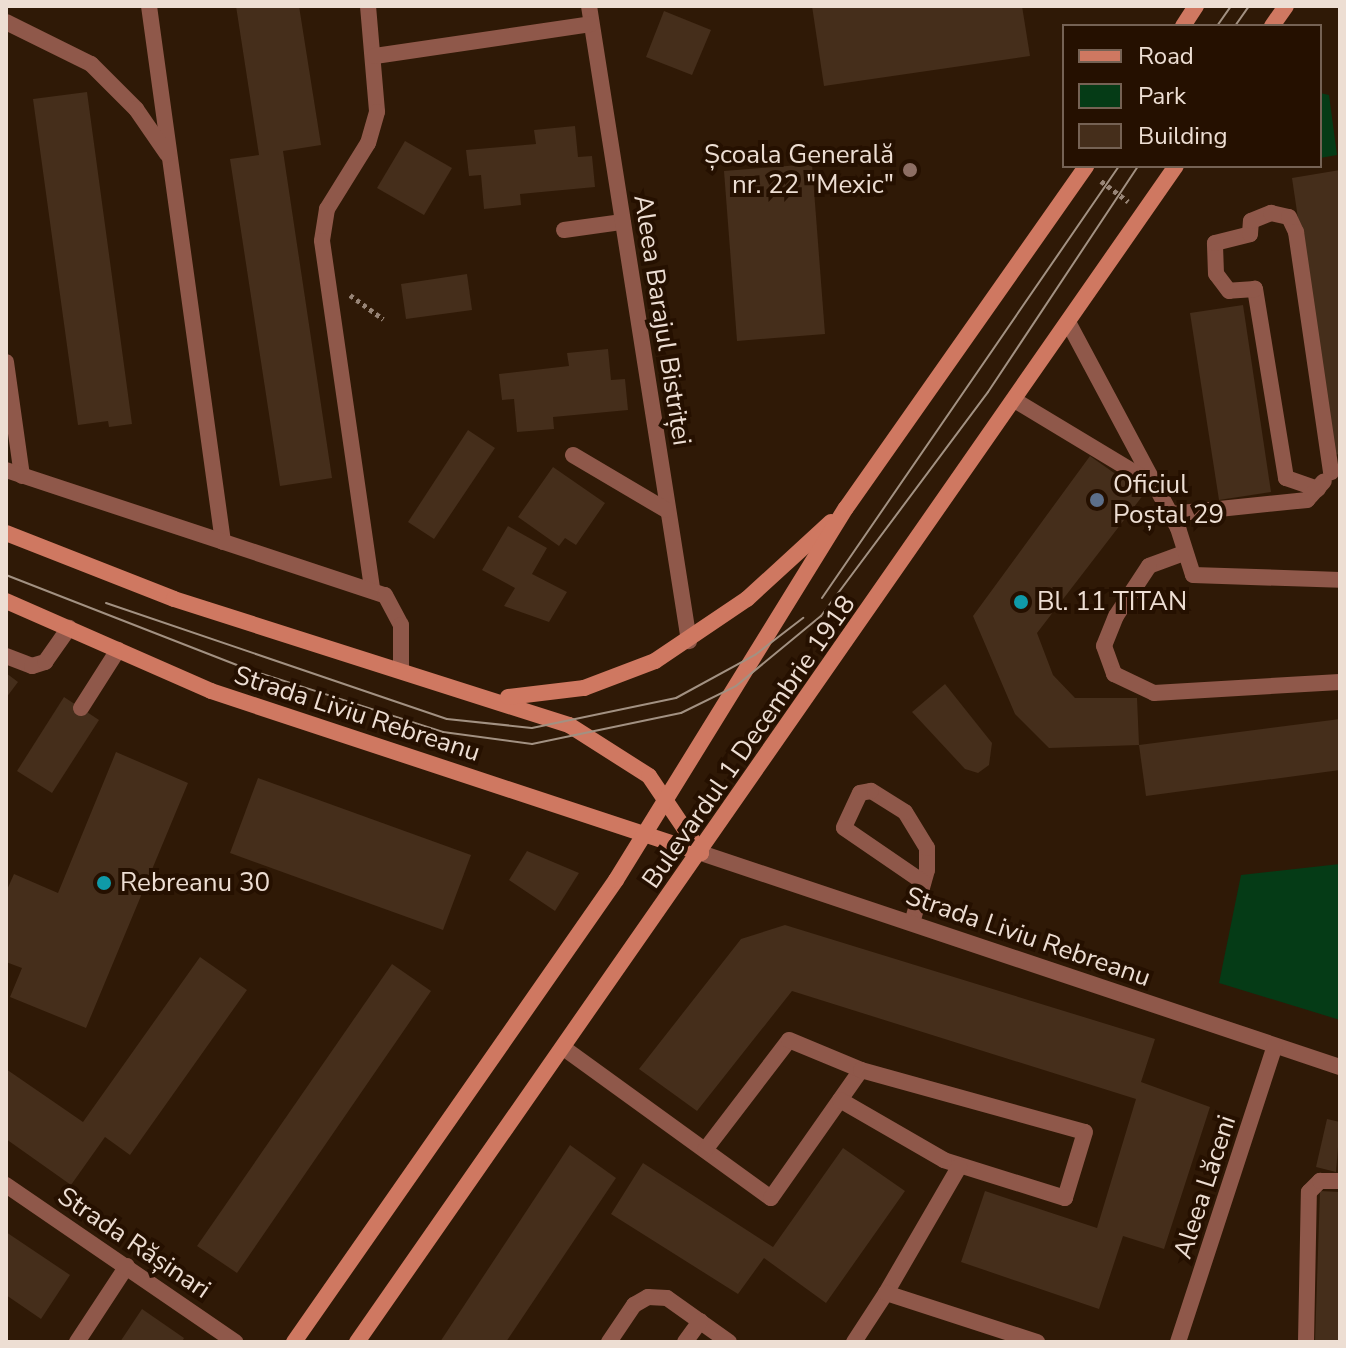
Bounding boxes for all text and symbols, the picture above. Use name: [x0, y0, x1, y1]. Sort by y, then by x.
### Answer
legend: [1062, 24, 1322, 168]
text: Road: [1138, 40, 1194, 72]
text: Park: [1138, 80, 1186, 112]
text: Building: [1138, 120, 1228, 152]
place label: Școala Generală nr. 22 "Mexic": [704, 139, 894, 200]
marker: Școala Generală nr. 22 "Mexic": [901, 161, 919, 179]
street label: Aleea Barajul Bistriței: [627, 192, 697, 448]
place label: Oficiul Poștal 29: [1113, 469, 1224, 530]
marker: Oficiul Poștal 29: [1088, 491, 1106, 509]
place label: Bl. 11 TITAN: [1037, 586, 1187, 618]
street label: Bulevardul 1 Decembrie 1918: [636, 590, 862, 894]
marker: Bl. 11 TITAN: [1012, 593, 1030, 611]
street label: Strada Liviu Rebreanu: [230, 660, 484, 768]
place label: Rebreanu 30: [120, 867, 270, 899]
marker: Rebreanu 30: [95, 874, 113, 892]
street label: Strada Liviu Rebreanu: [902, 880, 1154, 994]
street label: Aleea Lăceni: [1167, 1111, 1243, 1263]
street label: Strada Rășinari: [52, 1181, 216, 1305]

